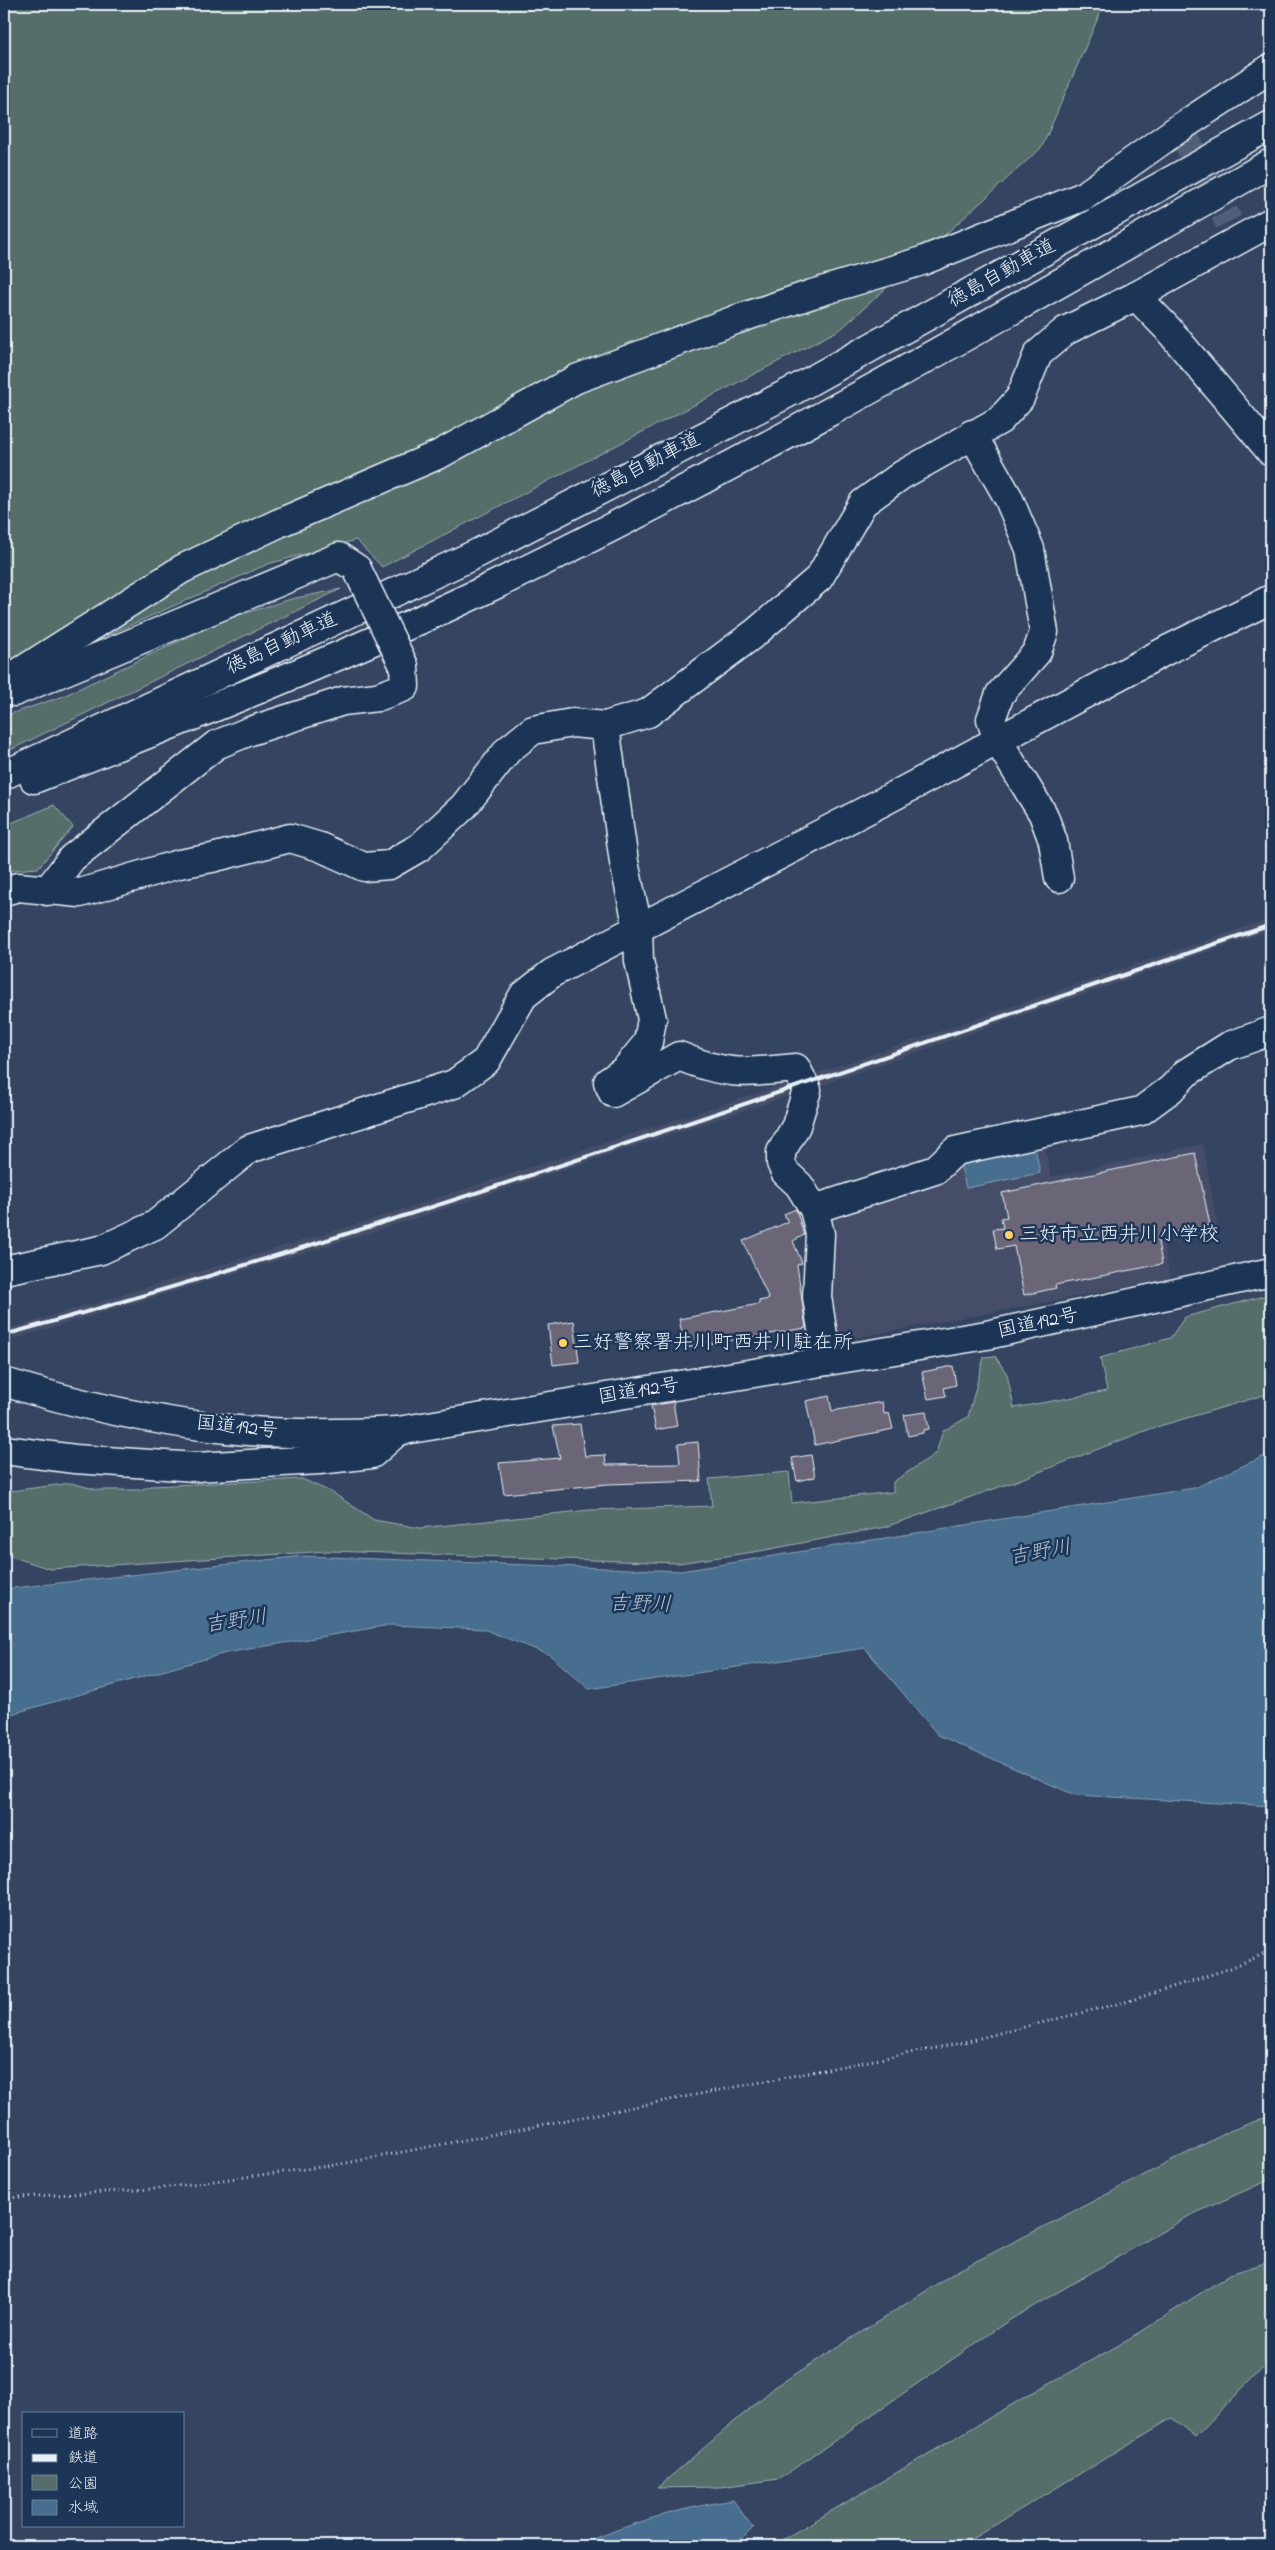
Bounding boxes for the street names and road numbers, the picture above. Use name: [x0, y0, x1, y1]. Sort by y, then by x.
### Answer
street label: 徳島自動車道: [942, 232, 1062, 316]
street label: 徳島自動車道: [586, 426, 706, 506]
street label: 徳島自動車道: [221, 606, 343, 682]
street label: 国道192号: [995, 1301, 1081, 1347]
street label: 国道192号: [596, 1371, 682, 1413]
street label: 国道192号: [195, 1409, 279, 1447]

